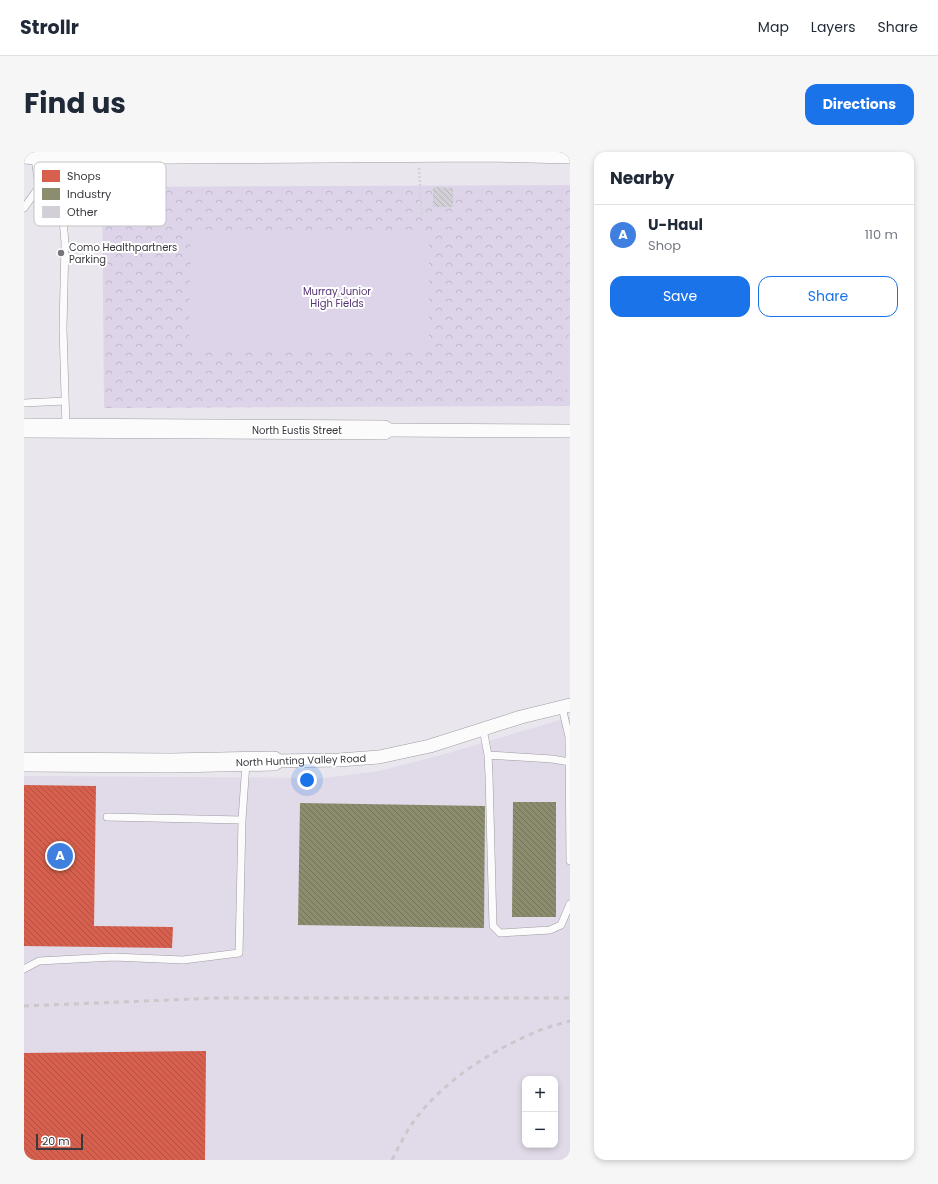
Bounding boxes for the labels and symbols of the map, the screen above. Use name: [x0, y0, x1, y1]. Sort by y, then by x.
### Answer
legend: [34, 162, 166, 226]
text: Shops: [67, 168, 101, 184]
text: Industry: [67, 186, 112, 202]
text: Other: [67, 204, 98, 220]
place label: Como Healthpartners Parking: [69, 240, 177, 267]
marker: Como Healthpartners Parking: [56, 248, 66, 258]
park label: Murray Junior High Fields: [303, 284, 371, 311]
street label: North Eustis Street: [252, 423, 342, 438]
street label: North Hunting Valley Road: [236, 751, 366, 770]
your location: [297, 770, 317, 790]
pin: A: [47, 841, 73, 871]
scale bar: [36, 1132, 83, 1151]

